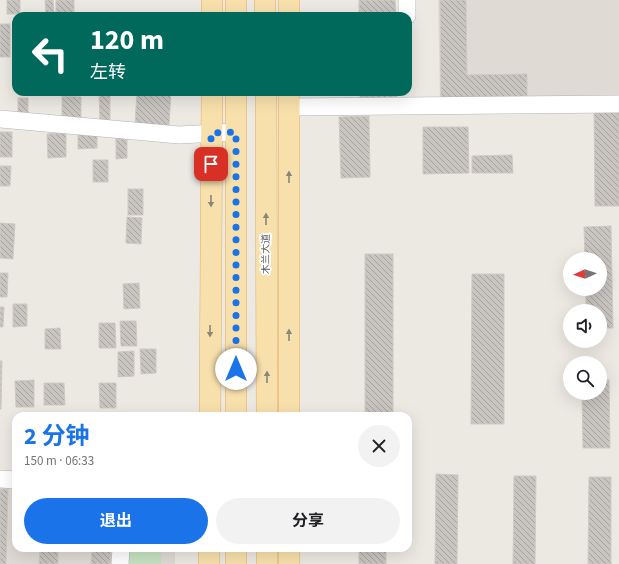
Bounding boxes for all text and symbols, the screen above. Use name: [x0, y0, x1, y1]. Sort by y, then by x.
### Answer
text: 120 m: [90, 20, 164, 60]
icon: left: [24, 28, 76, 80]
text: 左转: [90, 60, 126, 85]
pin: [194, 147, 228, 181]
icon: arrive: [200, 153, 222, 175]
one-way arrow: [286, 170, 292, 183]
one-way arrow: [208, 195, 214, 208]
one-way arrow: [263, 212, 269, 225]
street label: 木兰大道: [259, 234, 273, 274]
north arrow: [563, 252, 607, 296]
map controls: [563, 252, 607, 400]
button: sound: [563, 304, 607, 348]
one-way arrow: [207, 325, 214, 337]
one-way arrow: [286, 328, 292, 341]
position arrow: [215, 348, 257, 390]
button: search: [563, 356, 607, 400]
one-way arrow: [264, 370, 270, 383]
text: 2 分钟: [24, 419, 89, 454]
button: close: [358, 425, 400, 467]
text: 150 m · 06:33: [24, 452, 94, 470]
button: 退出: [24, 498, 208, 544]
button: 分享: [216, 498, 400, 544]

